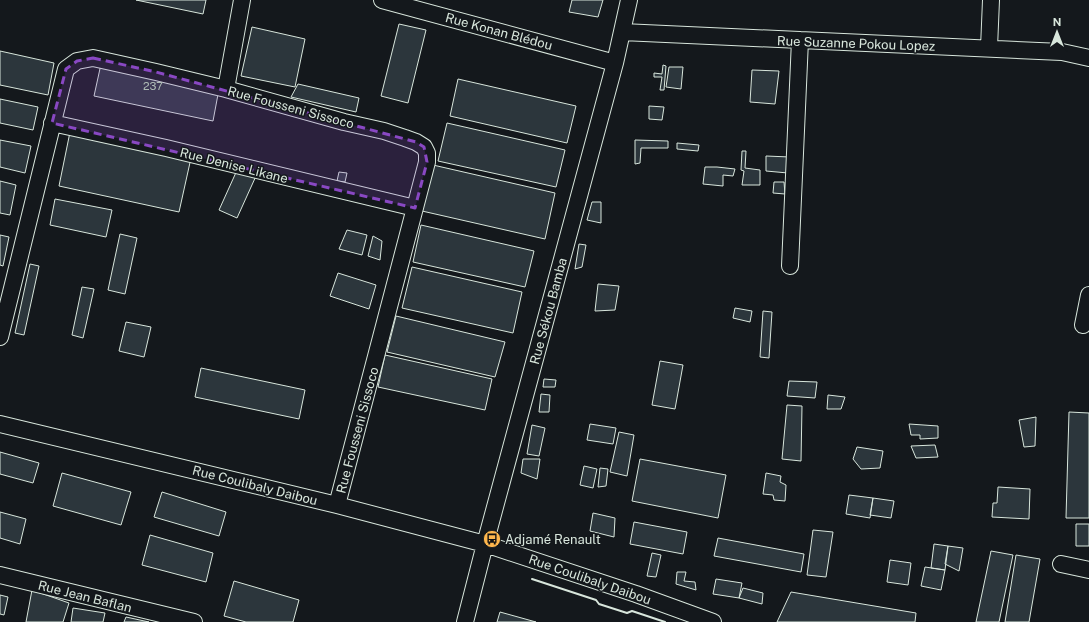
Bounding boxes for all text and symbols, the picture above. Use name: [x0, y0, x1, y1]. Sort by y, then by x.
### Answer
street label: Rue Konan Blédou: [444, 10, 554, 53]
north arrow: [1037, 12, 1077, 52]
text: N: [1053, 16, 1061, 28]
street label: Rue Suzanne Pokou Lopez: [777, 33, 935, 54]
house number: 237: [143, 80, 163, 92]
street label: Rue Fousseni Sissoco: [226, 83, 356, 132]
street label: Rue Denise Likane: [178, 145, 289, 186]
street label: Rue Sékou Bamba: [527, 256, 570, 366]
street label: Rue Fousseni Sissoco: [333, 365, 382, 495]
street label: Rue Coulibaly Daibou: [191, 463, 319, 508]
bus stop icon: Adjamé Renault: [482, 529, 502, 549]
place label: Adjamé Renault: [505, 532, 601, 547]
street label: Rue Coulibaly Daibou: [527, 551, 653, 607]
street label: Rue Jean Baflan: [36, 578, 133, 615]

